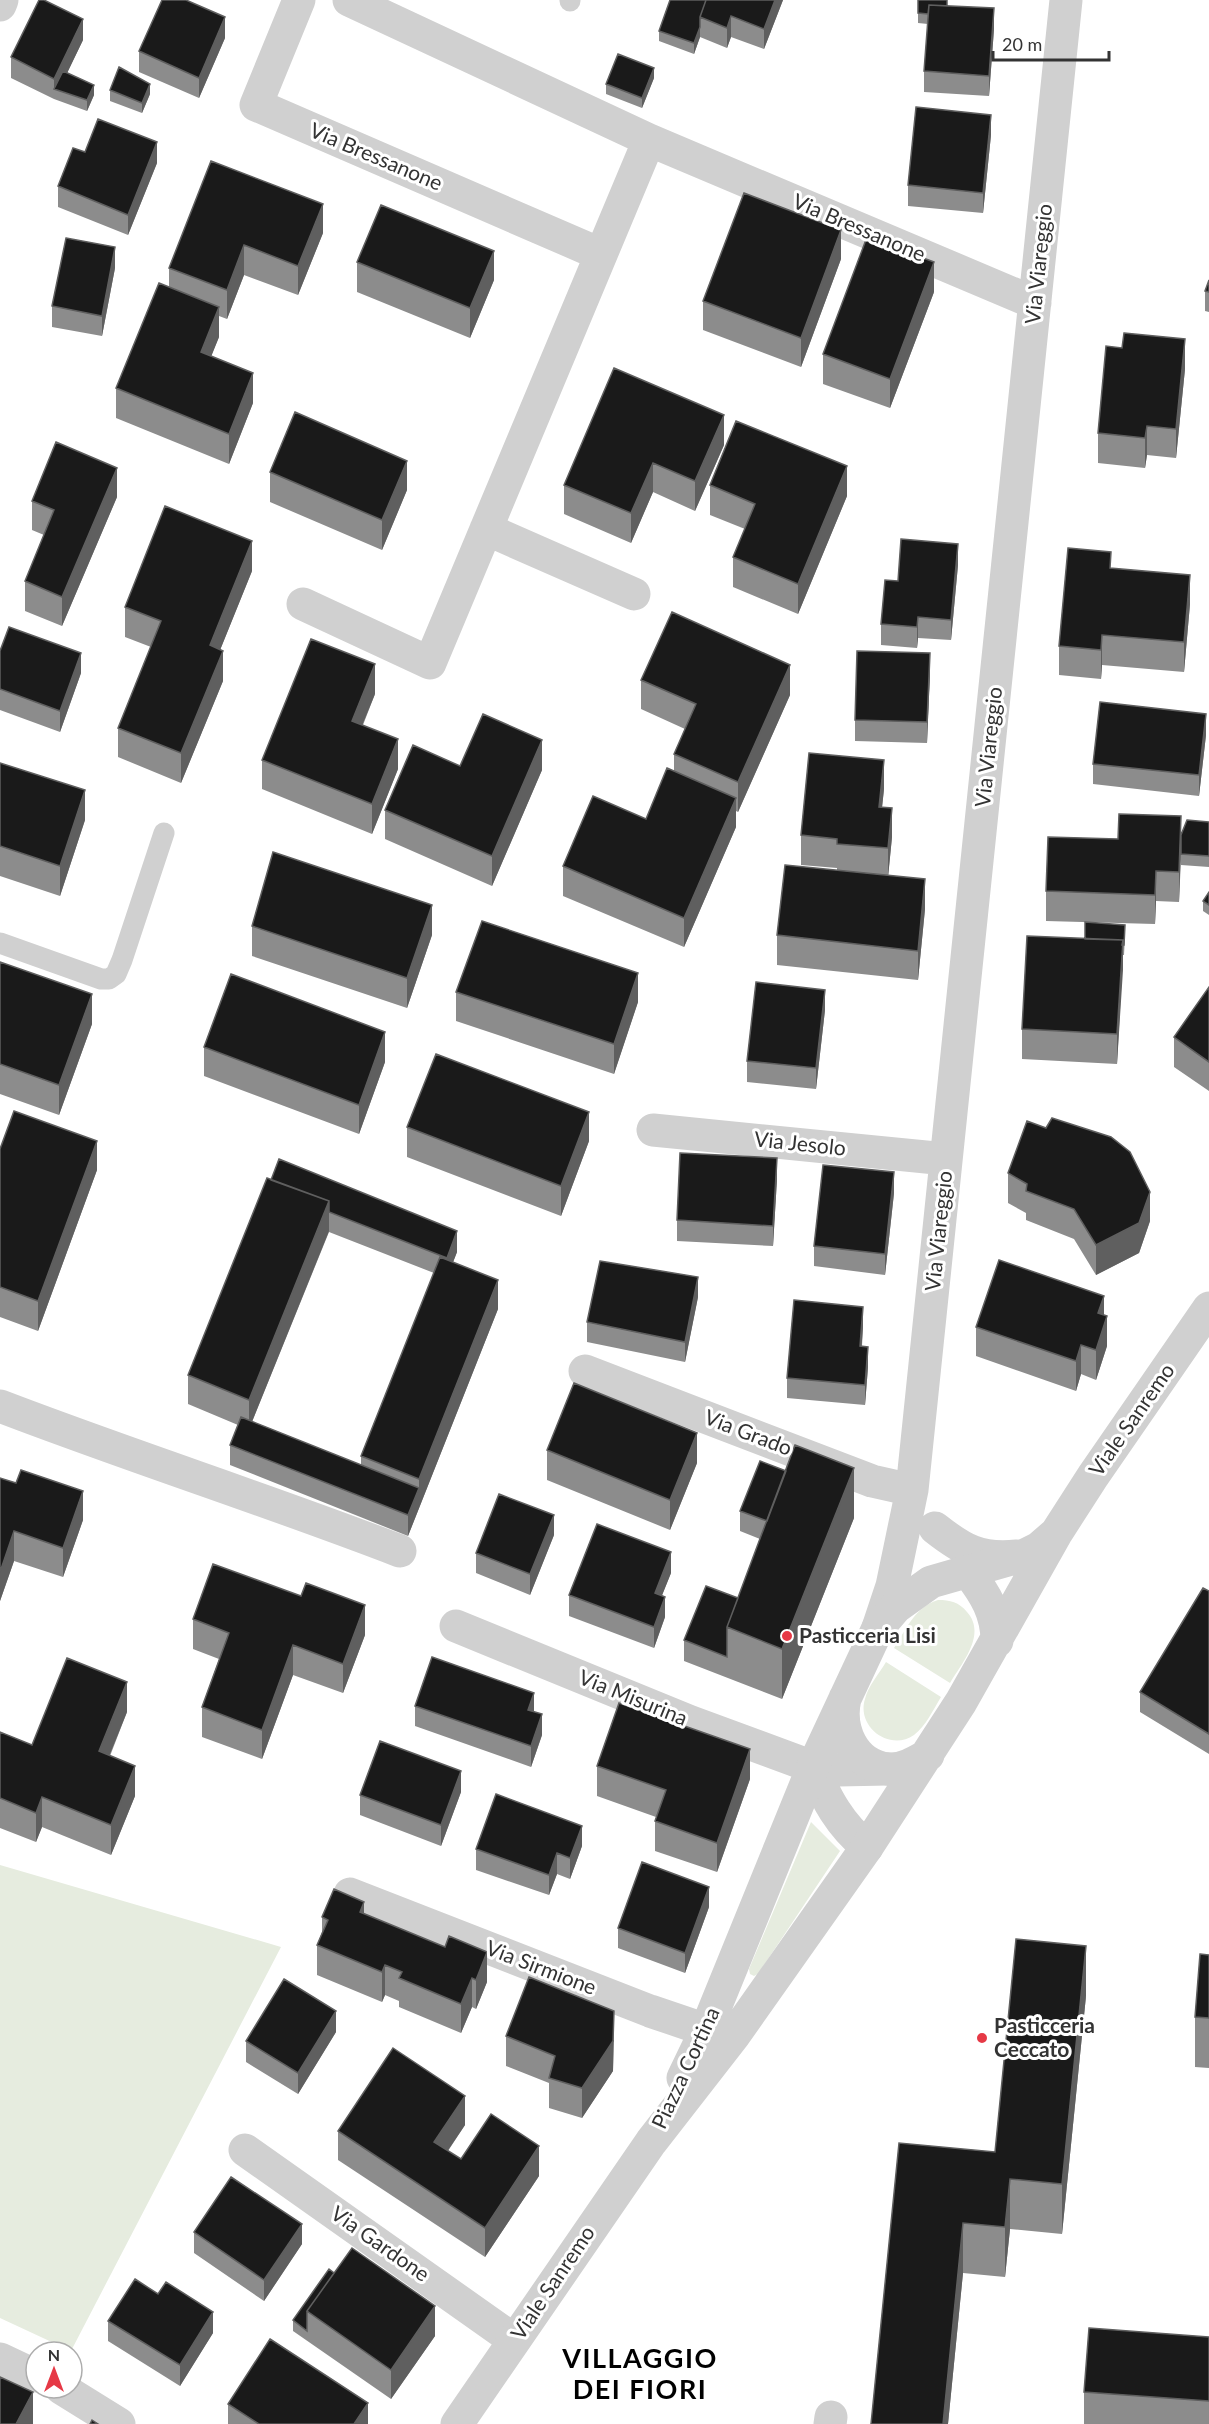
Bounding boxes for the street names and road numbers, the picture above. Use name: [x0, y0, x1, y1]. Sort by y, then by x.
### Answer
street label: Via Bressanone: [306, 116, 447, 195]
street label: Via Bressanone: [789, 187, 930, 266]
street label: Via Viareggio: [1019, 202, 1056, 325]
street label: Via Viareggio: [969, 685, 1006, 808]
street label: Via Jesolo: [753, 1125, 847, 1160]
street label: Via Viareggio: [919, 1169, 956, 1292]
street label: Viale Sanremo: [1083, 1358, 1179, 1480]
street label: Via Grado: [701, 1403, 796, 1460]
street label: Via Misurina: [576, 1663, 692, 1730]
street label: Via Sirmione: [483, 1934, 600, 1999]
street label: Piazza Cortina: [646, 2003, 724, 2132]
street label: Via Gardone: [327, 2200, 435, 2286]
street label: Viale Sanremo: [504, 2220, 599, 2344]

